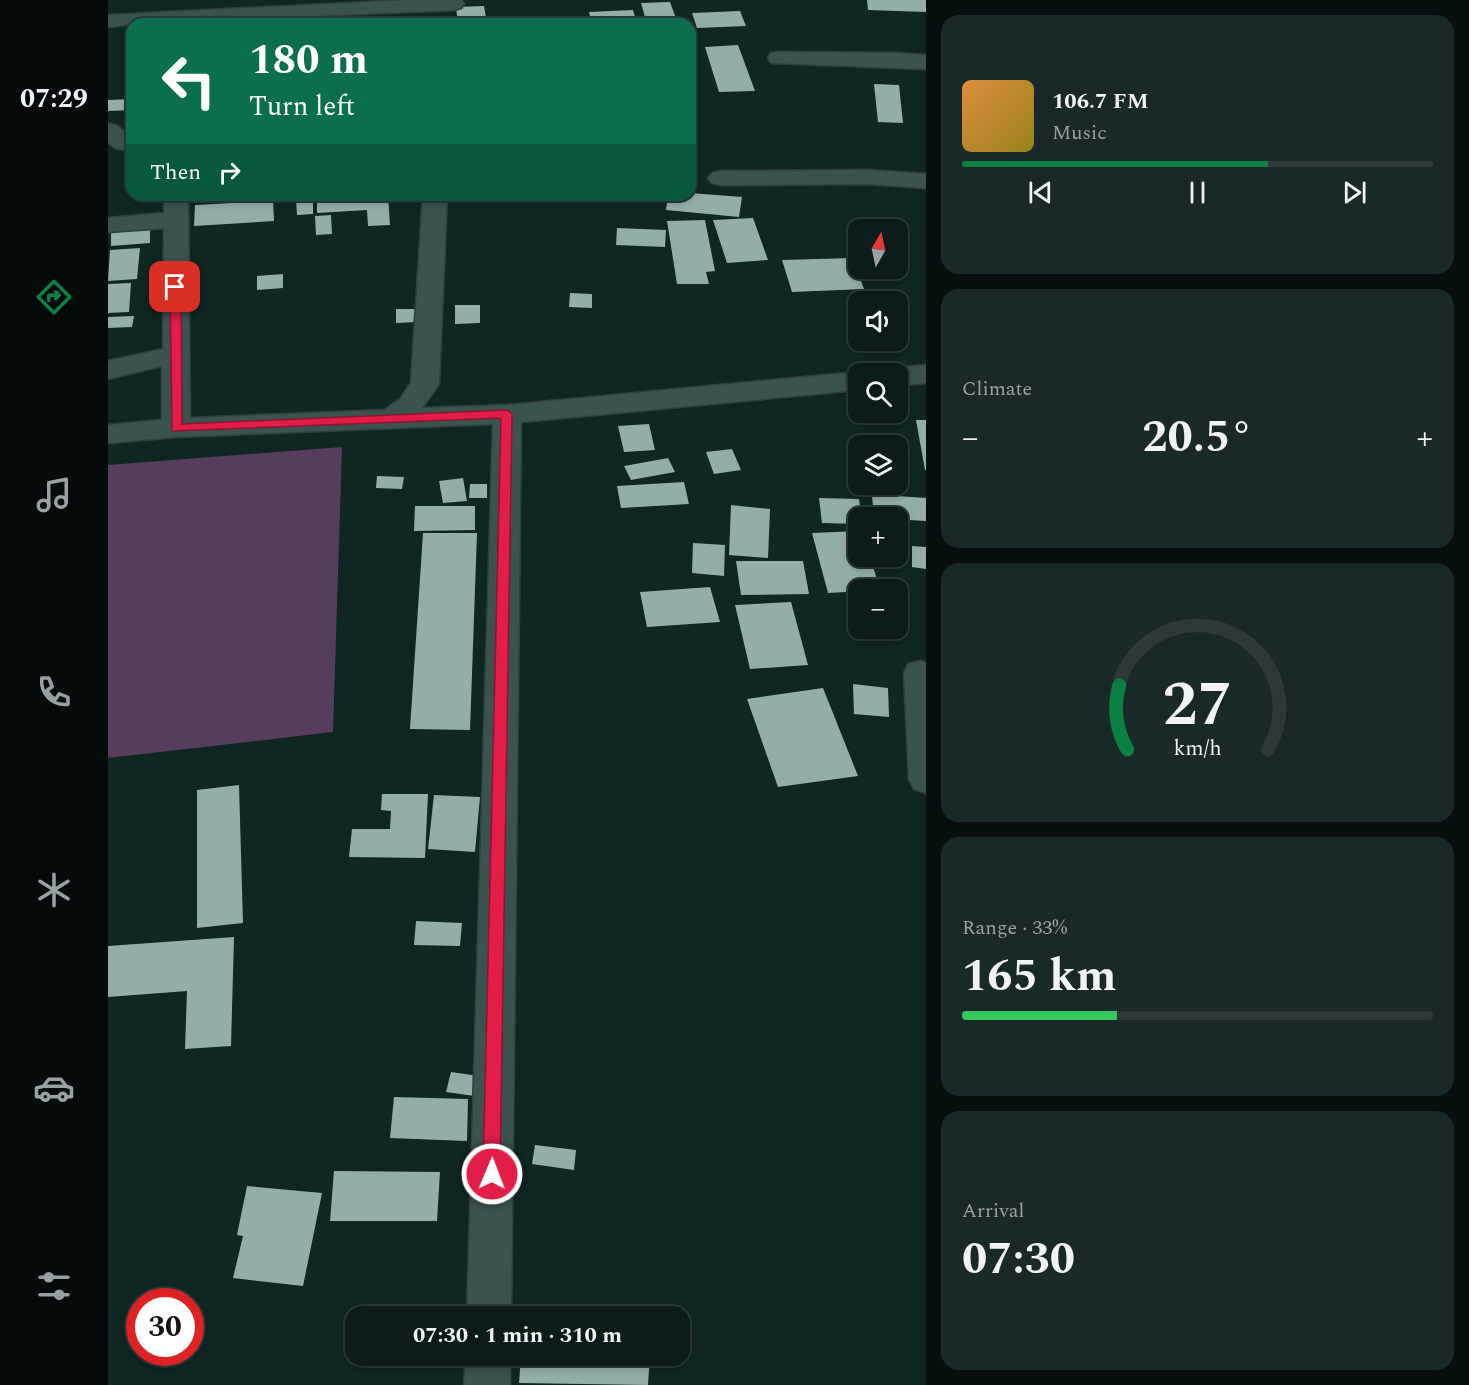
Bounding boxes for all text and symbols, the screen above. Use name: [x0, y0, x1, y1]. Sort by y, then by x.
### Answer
text: 180 m: [249, 29, 368, 92]
icon: left: [150, 42, 228, 120]
text: 07:29: [20, 78, 88, 120]
text: 106.7 FM: [1052, 85, 1149, 118]
text: Turn left: [249, 86, 355, 128]
text: Music: [1052, 118, 1107, 148]
text: Then: [150, 156, 201, 189]
icon: right: [213, 156, 246, 189]
icon: previous: [1024, 176, 1057, 209]
icon: pause: [1181, 176, 1214, 209]
icon: next: [1338, 176, 1371, 209]
north arrow: [848, 219, 908, 279]
map controls: [848, 219, 908, 639]
pin: [149, 261, 200, 312]
icon: arrive: [158, 270, 191, 303]
icon: directions: [33, 276, 75, 318]
button: sound: [848, 291, 908, 351]
button: search: [848, 363, 908, 423]
text: Climate: [962, 374, 1032, 404]
text: 20.5°: [1142, 403, 1253, 472]
text: −: [962, 413, 979, 463]
text: +: [1416, 413, 1433, 463]
button: layers: [848, 435, 908, 495]
icon: music: [33, 474, 75, 516]
button: +: [848, 507, 908, 567]
button: −: [848, 579, 908, 639]
text: 27: [1162, 658, 1233, 753]
icon: phone: [33, 671, 75, 713]
text: km/h: [1173, 732, 1222, 765]
icon: climate: [33, 869, 75, 911]
text: Range · 33%: [962, 913, 1067, 943]
text: 165 km: [962, 942, 1117, 1011]
icon: car: [33, 1067, 75, 1109]
position arrow: [460, 1142, 524, 1206]
text: Arrival: [962, 1196, 1024, 1226]
text: 07:30: [962, 1225, 1075, 1294]
icon: filters: [33, 1265, 75, 1307]
speed limit sign: 30: [126, 1288, 204, 1366]
text: 07:30 · 1 min · 310 m: [413, 1319, 622, 1352]

